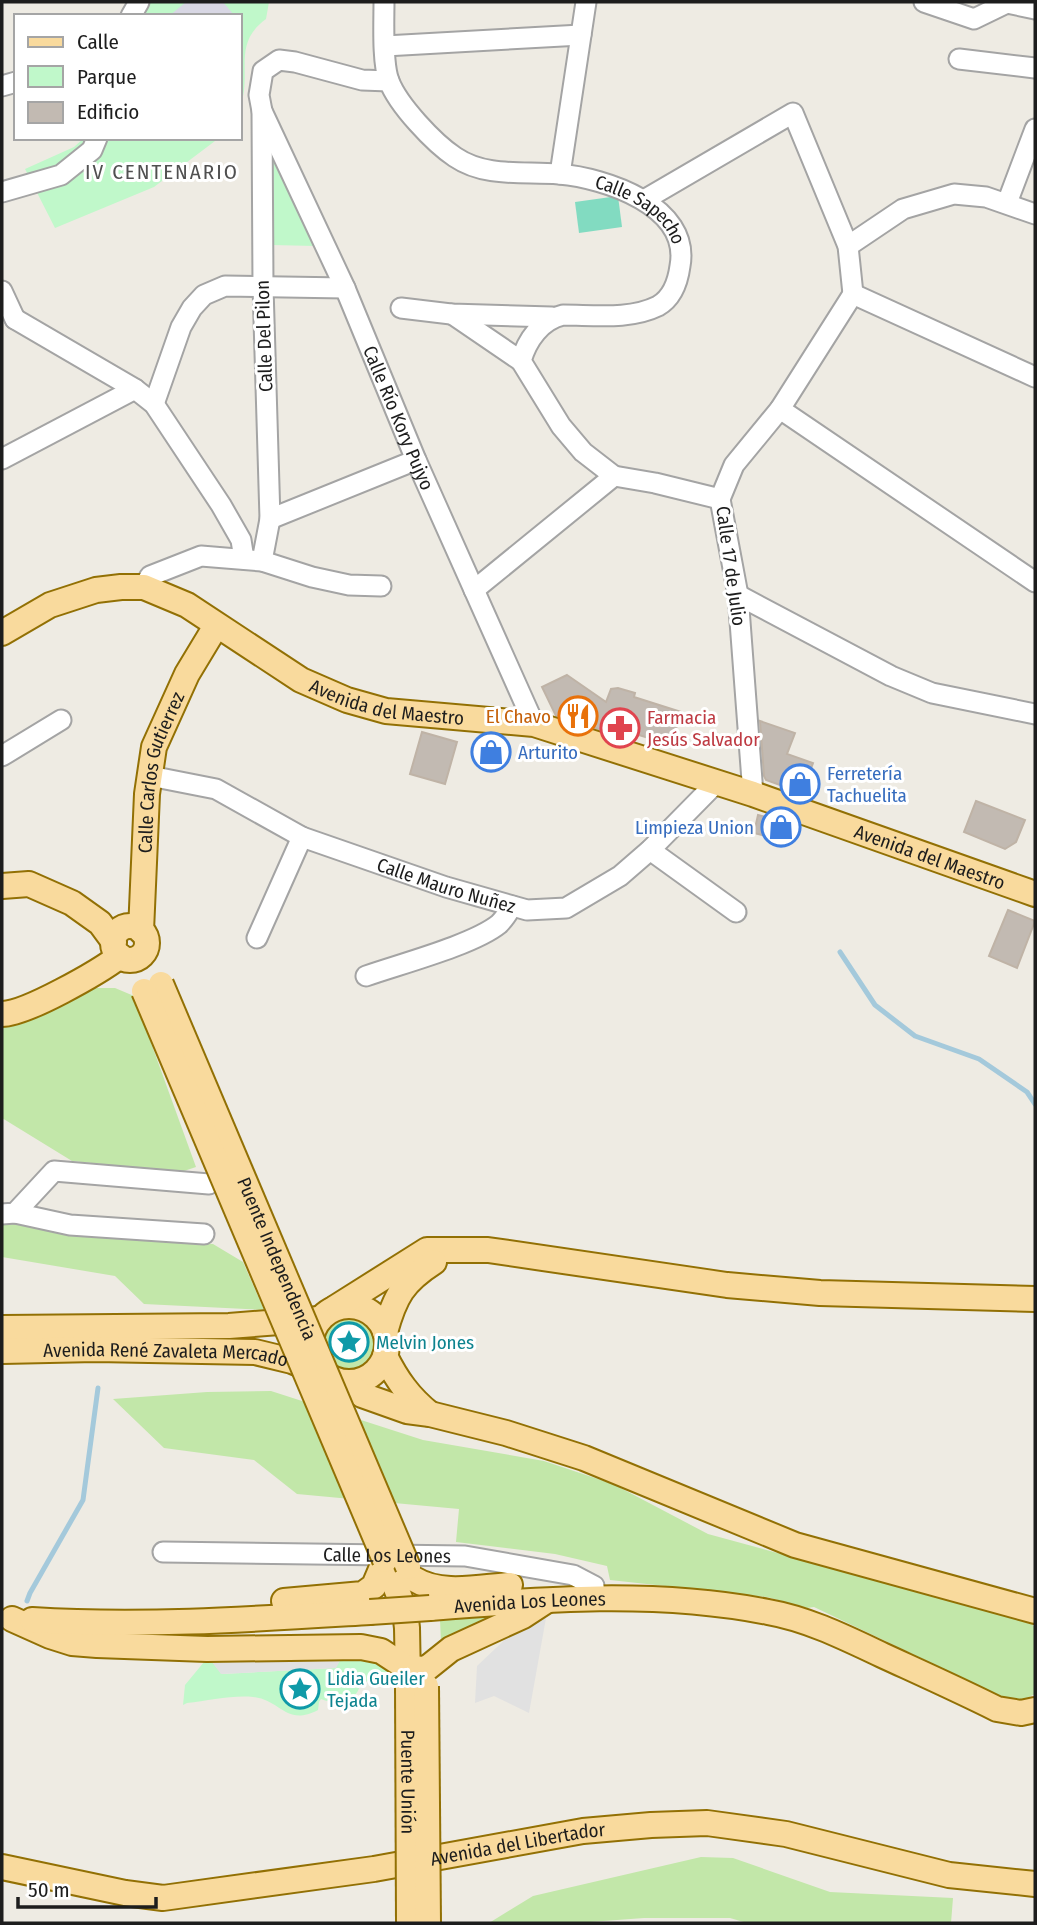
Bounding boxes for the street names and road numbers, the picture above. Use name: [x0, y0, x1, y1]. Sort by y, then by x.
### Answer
street label: Calle Sapecho: [593, 170, 690, 247]
street label: Calle Del Pilon: [251, 280, 277, 392]
street label: Calle Río Kory Pujyo: [359, 342, 439, 493]
street label: Calle 17 de Julio: [711, 505, 751, 627]
street label: Avenida del Maestro: [306, 674, 465, 729]
street label: Calle Carlos Gutierrez: [133, 688, 189, 854]
street label: Avenida del Maestro: [851, 819, 1008, 894]
street label: Calle Mauro Nuñez: [374, 852, 519, 918]
street label: Puente Independencia: [233, 1174, 322, 1343]
street label: Avenida René Zavaleta Mercado: [43, 1338, 291, 1371]
street label: Calle Los Leones: [323, 1543, 451, 1567]
street label: Avenida Los Leones: [453, 1587, 606, 1618]
street label: Puente Unión: [397, 1730, 420, 1834]
street label: Avenida del Libertador: [428, 1818, 606, 1870]

